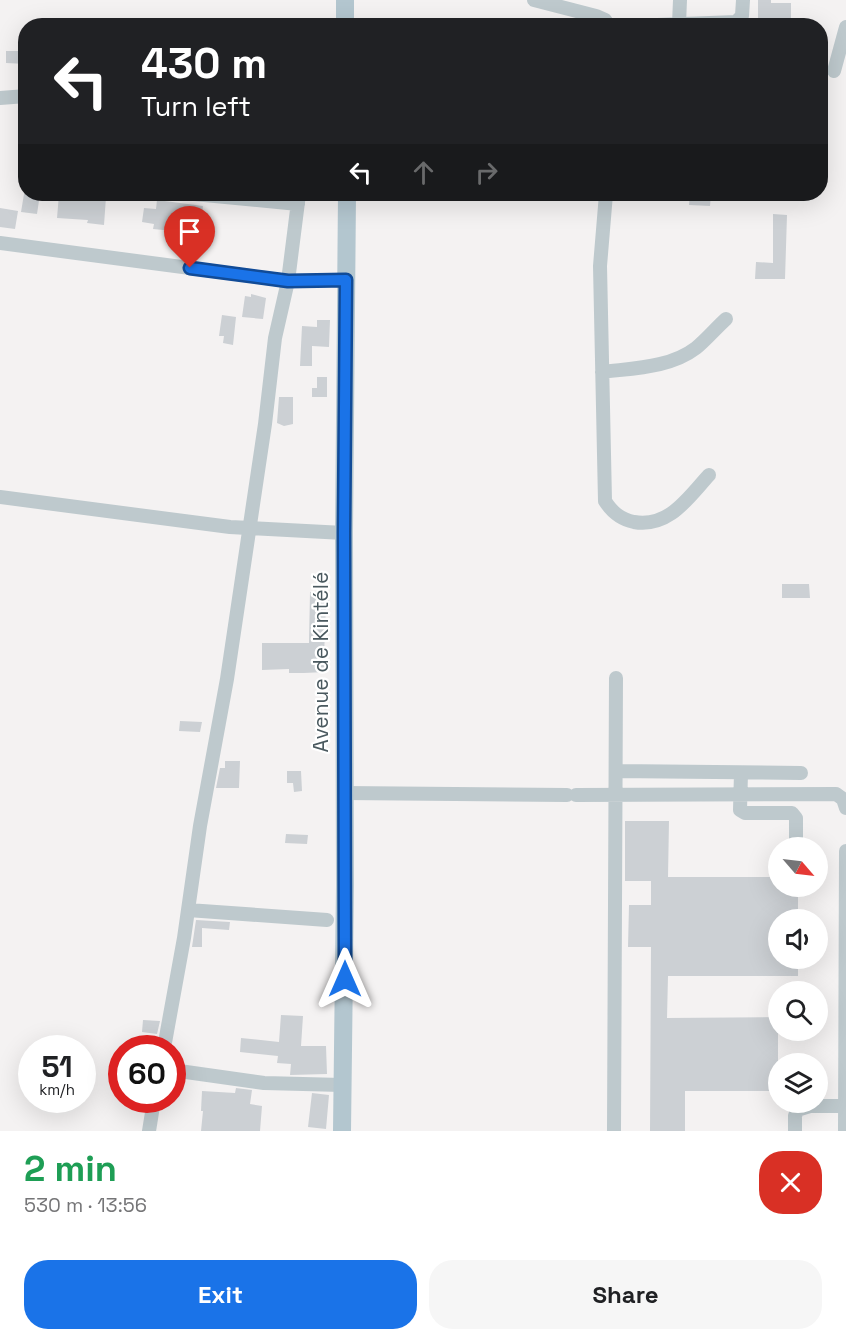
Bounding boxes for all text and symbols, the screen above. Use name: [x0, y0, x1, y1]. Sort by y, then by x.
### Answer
text: 430 m: [141, 37, 267, 90]
icon: left: [42, 42, 120, 120]
text: Turn left: [141, 89, 251, 124]
icon: left: [344, 156, 377, 189]
icon: ahead: [407, 156, 440, 189]
icon: right: [470, 156, 503, 189]
pin: [164, 206, 215, 268]
icon: arrive: [173, 215, 206, 248]
street label: Avenue de Kintélé: [307, 572, 334, 752]
north arrow: [768, 837, 828, 897]
map controls: [768, 837, 828, 1113]
button: sound: [768, 909, 828, 969]
position arrow: [313, 947, 377, 1011]
button: search: [768, 981, 828, 1041]
speed limit sign: 60: [108, 1035, 186, 1113]
text: 51: [41, 1047, 73, 1086]
button: layers: [768, 1053, 828, 1113]
text: km/h: [39, 1080, 75, 1099]
text: 2 min: [24, 1146, 117, 1192]
button: close: [759, 1151, 822, 1214]
text: 530 m · 13:56: [24, 1192, 147, 1218]
button: Exit: [24, 1260, 417, 1329]
button: Share: [429, 1260, 822, 1329]

